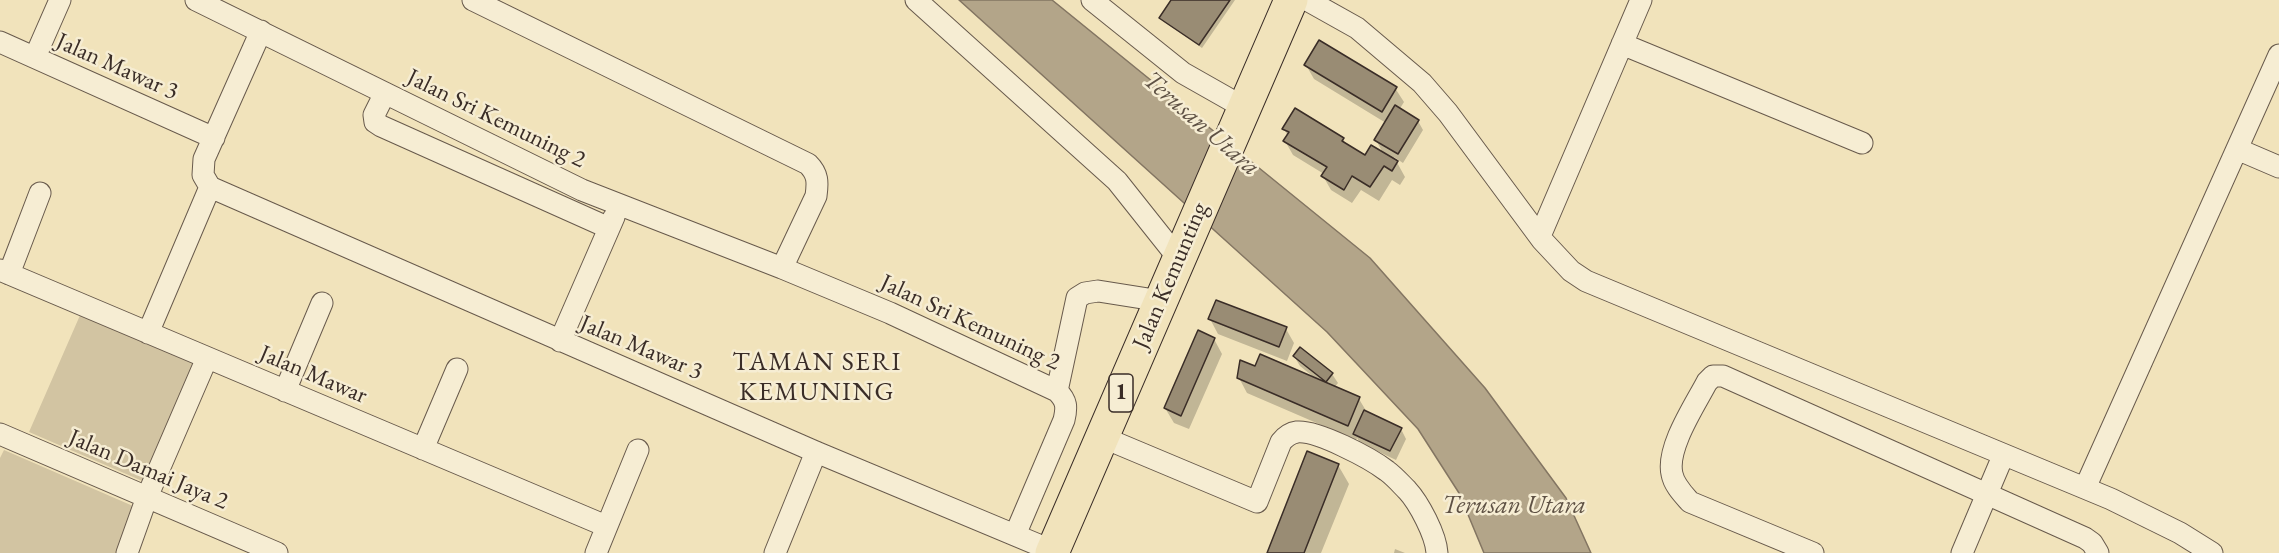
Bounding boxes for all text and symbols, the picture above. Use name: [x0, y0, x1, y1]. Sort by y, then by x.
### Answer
street label: Jalan Mawar 3: [51, 27, 183, 107]
street label: Jalan Sri Kemuning 2: [402, 63, 590, 175]
water label: Terusan Utara: [1136, 65, 1266, 183]
street label: Jalan Kemunting: [1127, 198, 1215, 354]
street label: Jalan Sri Kemuning 2: [875, 269, 1065, 377]
street label: Jalan Mawar 3: [575, 309, 707, 387]
street label: Jalan Mawar: [255, 339, 371, 411]
district label: TAMAN SERI KEMUNING: [732, 347, 902, 408]
road number: 1: [1109, 374, 1133, 412]
street label: Jalan Damai Jaya 2: [64, 423, 232, 517]
water label: Terusan Utara: [1442, 490, 1586, 522]

